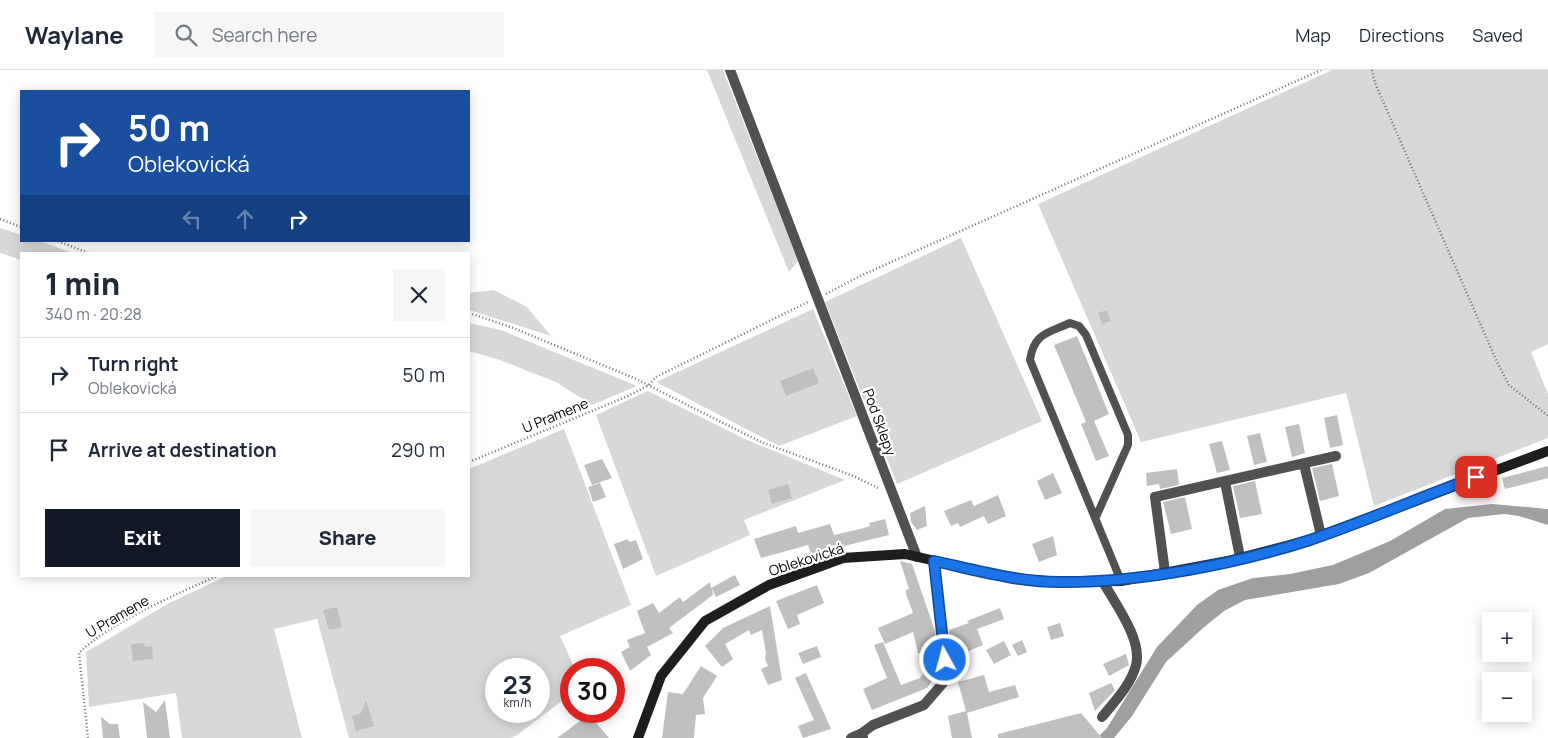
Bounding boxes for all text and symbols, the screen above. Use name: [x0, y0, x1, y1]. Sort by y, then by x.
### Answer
search box: [154, 12, 504, 57]
text: Waylane: [25, 18, 124, 51]
icon: search: [172, 21, 200, 49]
text: Search here: [212, 22, 317, 48]
text: Map: [1295, 23, 1331, 47]
text: Directions: [1359, 23, 1444, 47]
text: Saved: [1472, 23, 1523, 47]
text: 50 m: [128, 104, 210, 152]
icon: right: [45, 110, 110, 175]
text: Oblekovická: [128, 149, 250, 179]
icon: left: [178, 205, 206, 233]
icon: ahead: [231, 205, 259, 233]
icon: right: [284, 205, 312, 233]
text: 1 min: [45, 263, 120, 304]
button: close: [393, 269, 445, 321]
text: 340 m · 20:28: [45, 303, 142, 325]
text: Turn right: [88, 351, 178, 377]
icon: right: [45, 361, 73, 389]
text: 50 m: [403, 362, 445, 388]
text: Oblekovická: [88, 377, 177, 399]
street label: Pod Sklepy: [859, 386, 901, 459]
street label: U Pramene: [519, 393, 591, 437]
icon: arrive: [45, 436, 73, 464]
text: Arrive at destination: [88, 437, 277, 463]
text: 290 m: [391, 437, 445, 463]
pin: [1455, 456, 1497, 498]
icon: arrive: [1462, 463, 1490, 491]
button: Exit: [45, 509, 240, 567]
button: Share: [250, 509, 445, 567]
street label: Oblekovická: [766, 538, 846, 580]
street label: U Pramene: [82, 590, 152, 642]
map controls: [1482, 612, 1532, 722]
button: +: [1482, 612, 1532, 662]
position arrow: [918, 633, 970, 685]
speed limit sign: 30: [560, 658, 625, 723]
text: 23: [503, 667, 532, 702]
button: −: [1482, 672, 1532, 722]
text: km/h: [504, 694, 531, 711]

